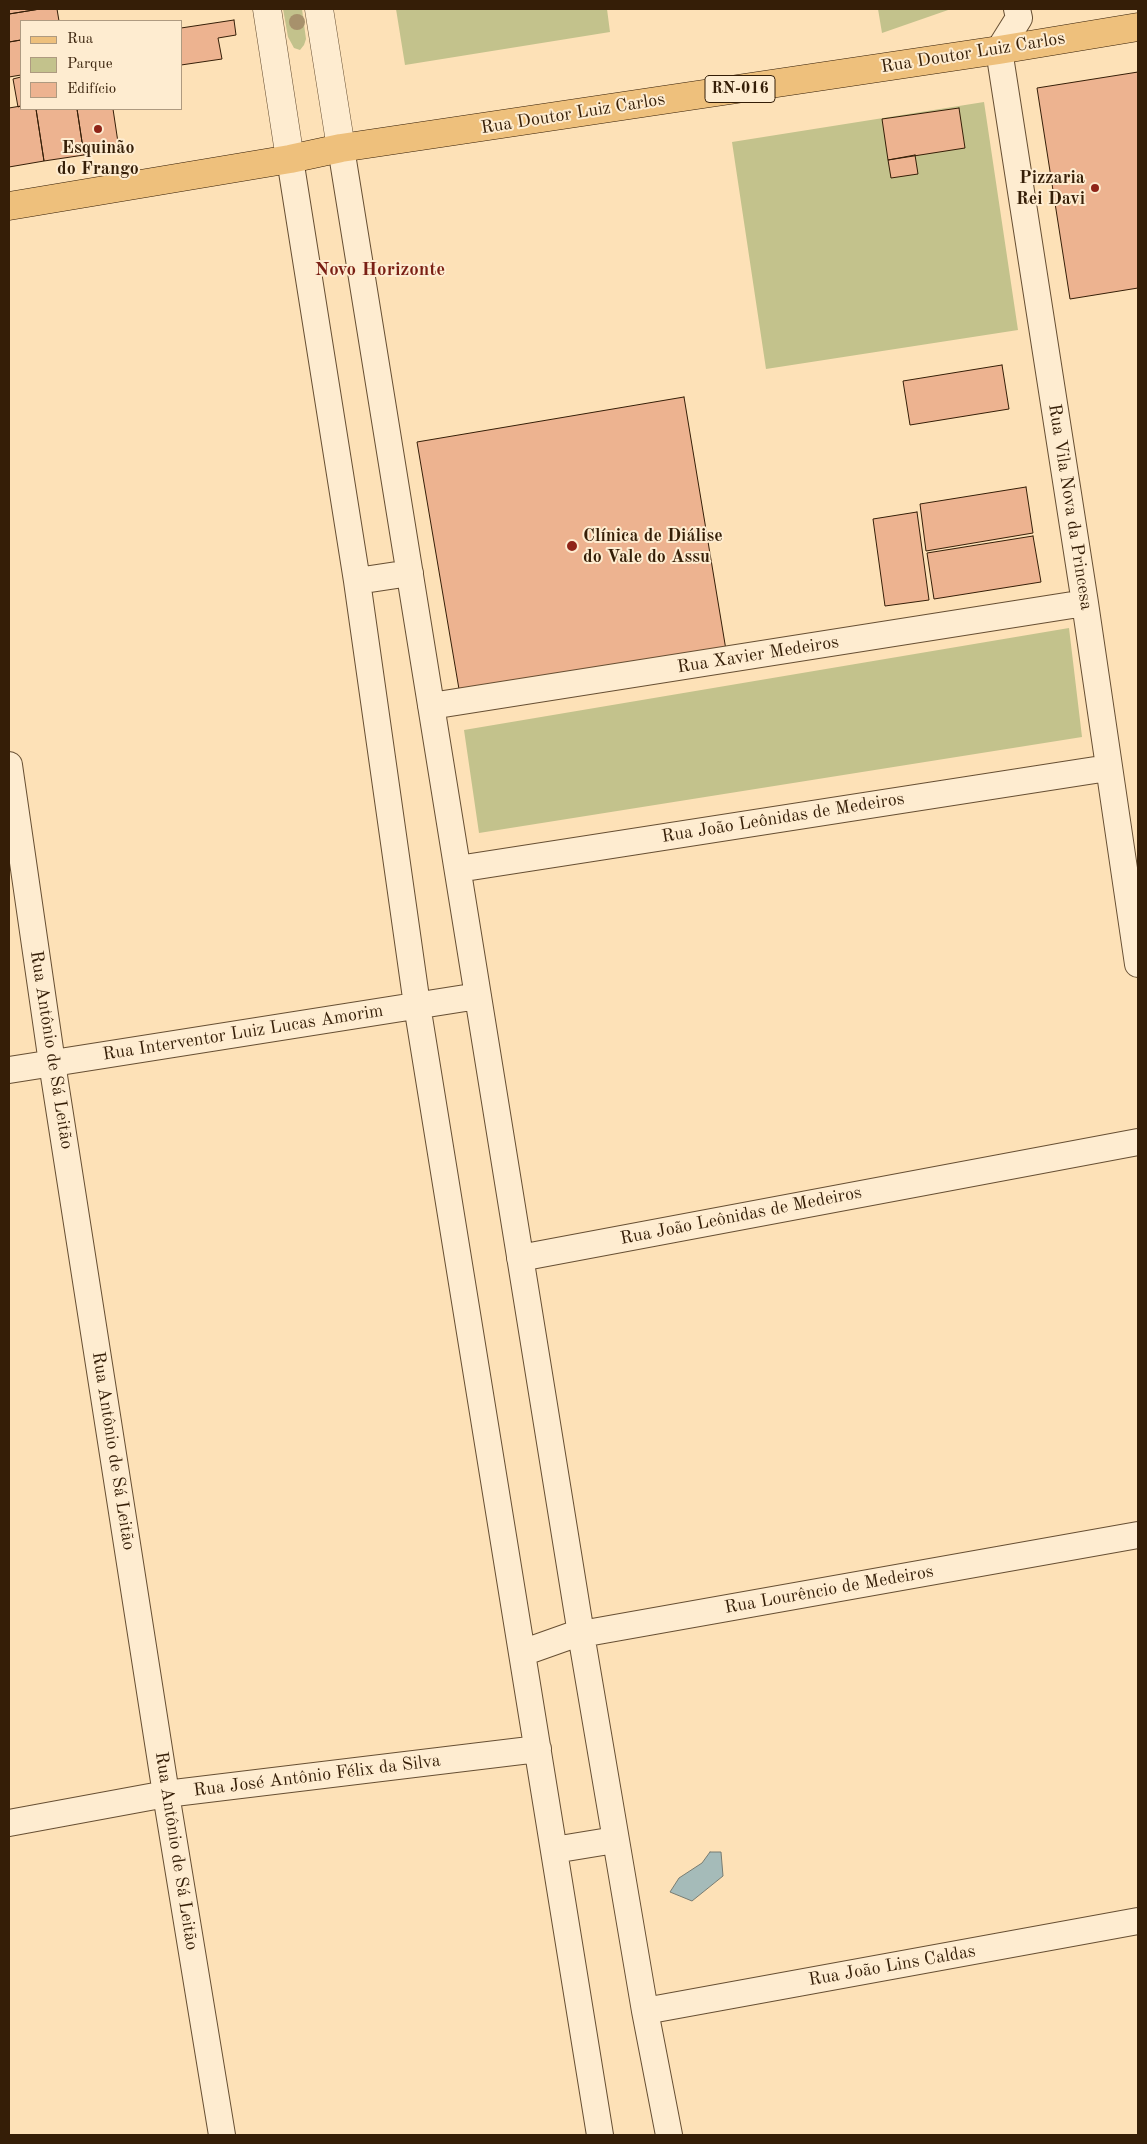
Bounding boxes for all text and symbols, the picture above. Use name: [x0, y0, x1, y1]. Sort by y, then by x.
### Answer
legend: [20, 20, 182, 110]
street label: Rua Doutor Luiz Carlos: [879, 28, 1067, 78]
text: Rua: [67, 32, 93, 47]
text: Parque: [67, 57, 113, 72]
road number: RN-016: [705, 76, 775, 102]
text: Edifício: [67, 82, 116, 97]
street label: Rua Doutor Luiz Carlos: [479, 89, 667, 139]
marker: Esquinão do Frango: [92, 123, 104, 135]
place label: Esquinão do Frango: [57, 137, 139, 180]
place label: Pizzaria Rei Davi: [1016, 167, 1085, 210]
marker: Pizzaria Rei Davi: [1089, 182, 1101, 194]
district label: Novo Horizonte: [315, 259, 445, 281]
street label: Rua Vila Nova da Princesa: [1043, 402, 1097, 612]
place label: Clínica de Diálise do Vale do Assu: [583, 525, 723, 568]
marker: Clínica de Diálise do Vale do Assu: [565, 539, 579, 553]
street label: Rua Xavier Medeiros: [676, 632, 840, 678]
street label: Rua João Leônidas de Medeiros: [660, 788, 906, 848]
street label: Rua Antônio de Sá Leitão: [25, 949, 77, 1151]
street label: Rua Interventor Luiz Lucas Amorim: [101, 1000, 385, 1066]
street label: Rua João Leônidas de Medeiros: [618, 1182, 864, 1250]
street label: Rua Antônio de Sá Leitão: [87, 1350, 139, 1552]
street label: Rua Lourêncio de Medeiros: [723, 1561, 935, 1619]
street label: Rua Antônio de Sá Leitão: [150, 1750, 202, 1952]
street label: Rua José Antônio Félix da Silva: [192, 1750, 442, 1802]
street label: Rua João Lins Caldas: [807, 1941, 977, 1991]

